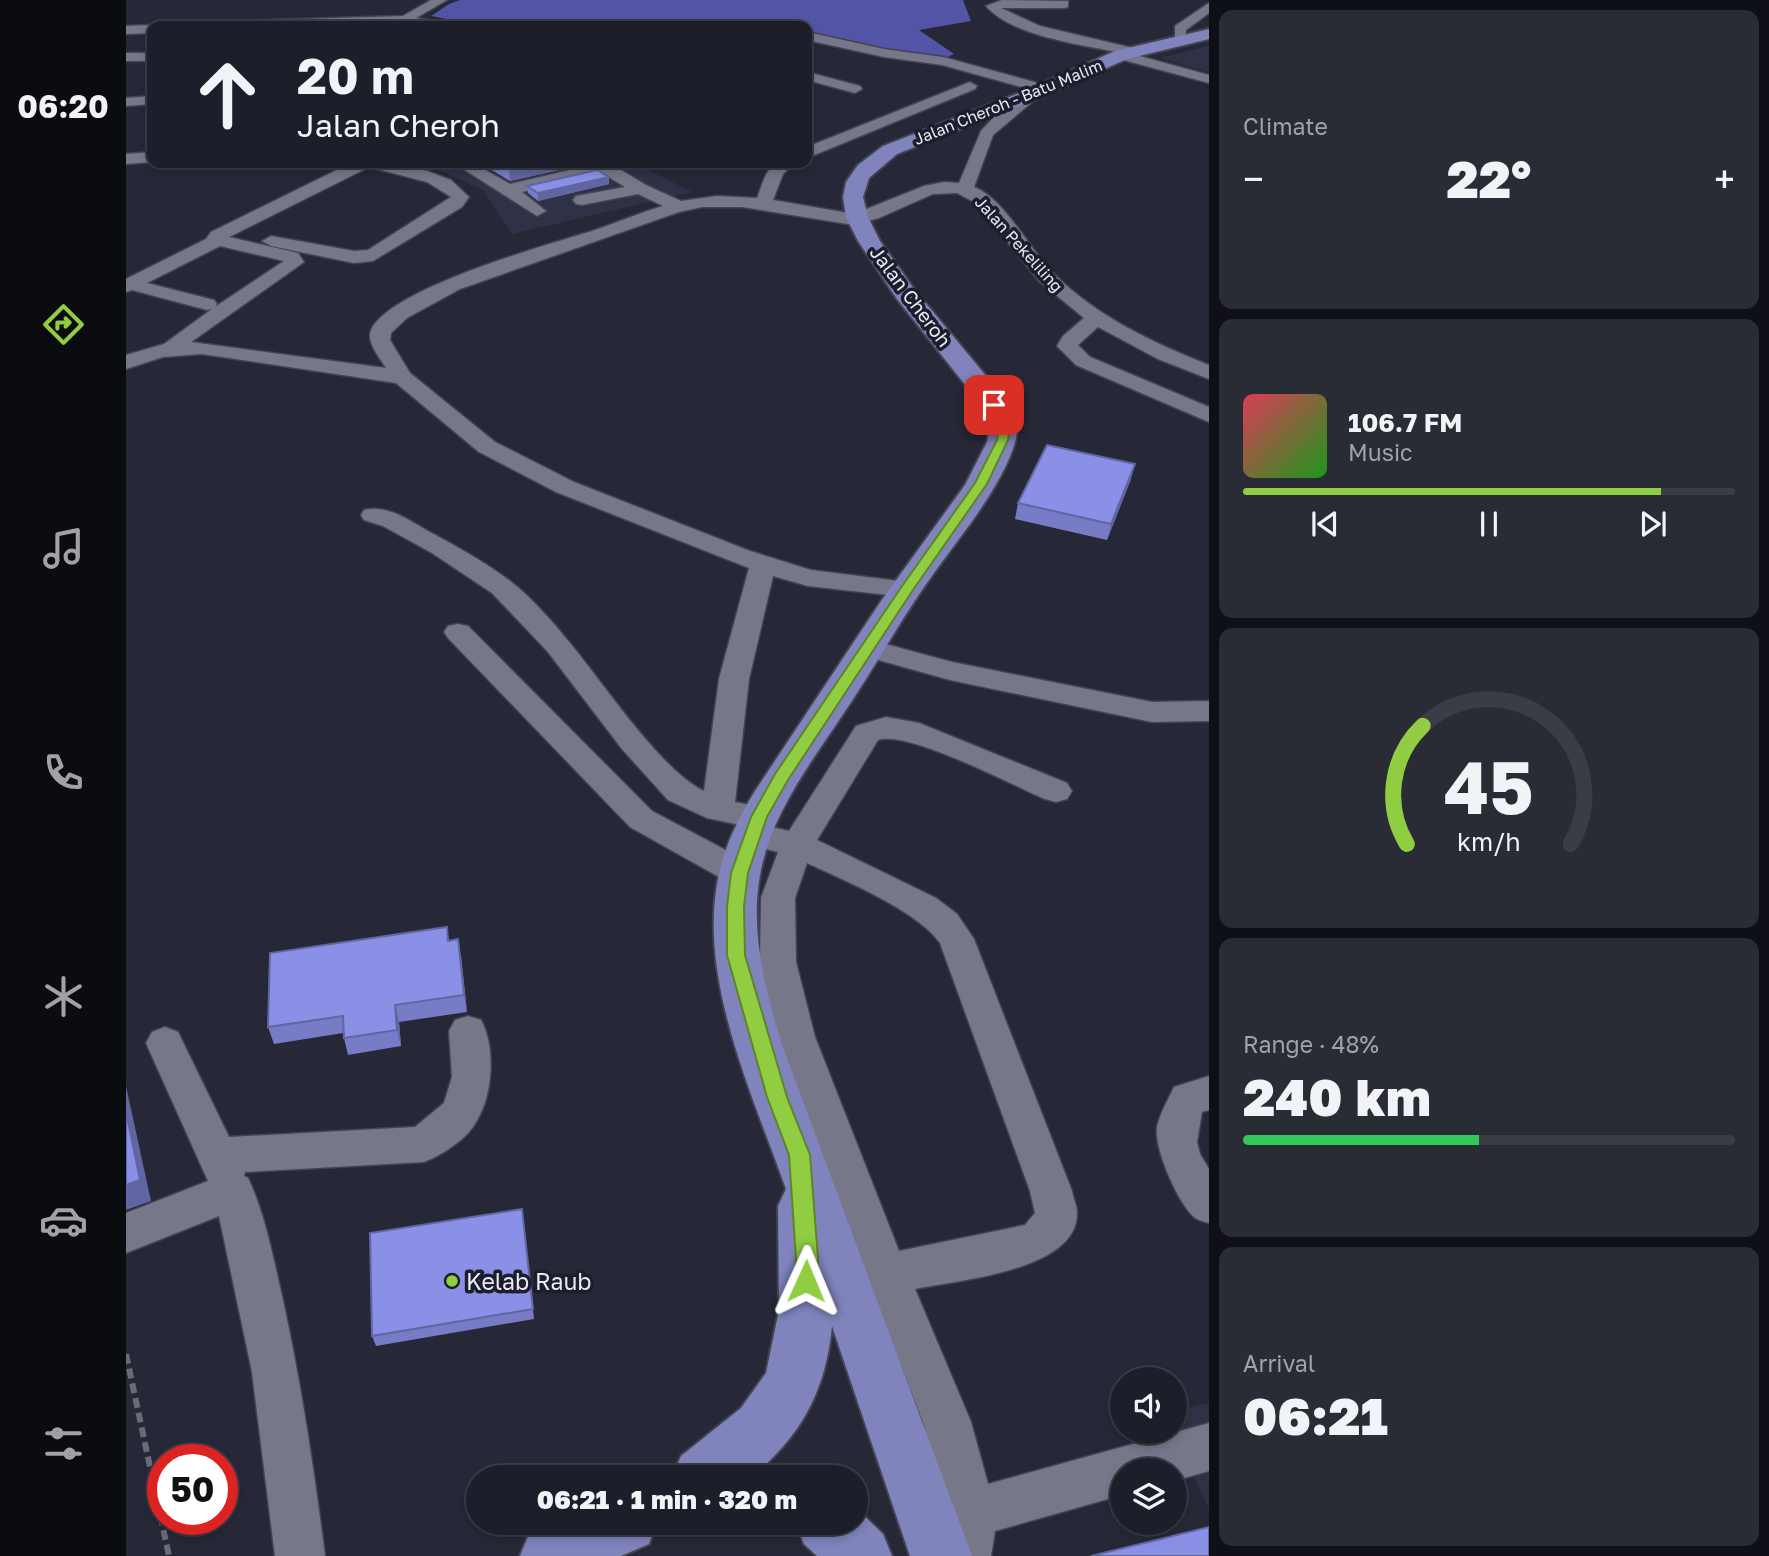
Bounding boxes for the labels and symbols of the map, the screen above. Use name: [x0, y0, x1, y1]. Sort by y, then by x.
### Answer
street label: Jalan Cheroh - Batu Malim: [911, 55, 1105, 149]
street label: Jalan Pekeliling: [971, 192, 1067, 296]
street label: Jalan Cheroh: [866, 241, 956, 351]
pin: [964, 375, 1024, 435]
position arrow: [769, 1244, 843, 1318]
place label: Kelab Raub: [466, 1267, 591, 1295]
marker: Kelab Raub: [444, 1273, 460, 1289]
speed limit sign: 50: [147, 1444, 238, 1535]

